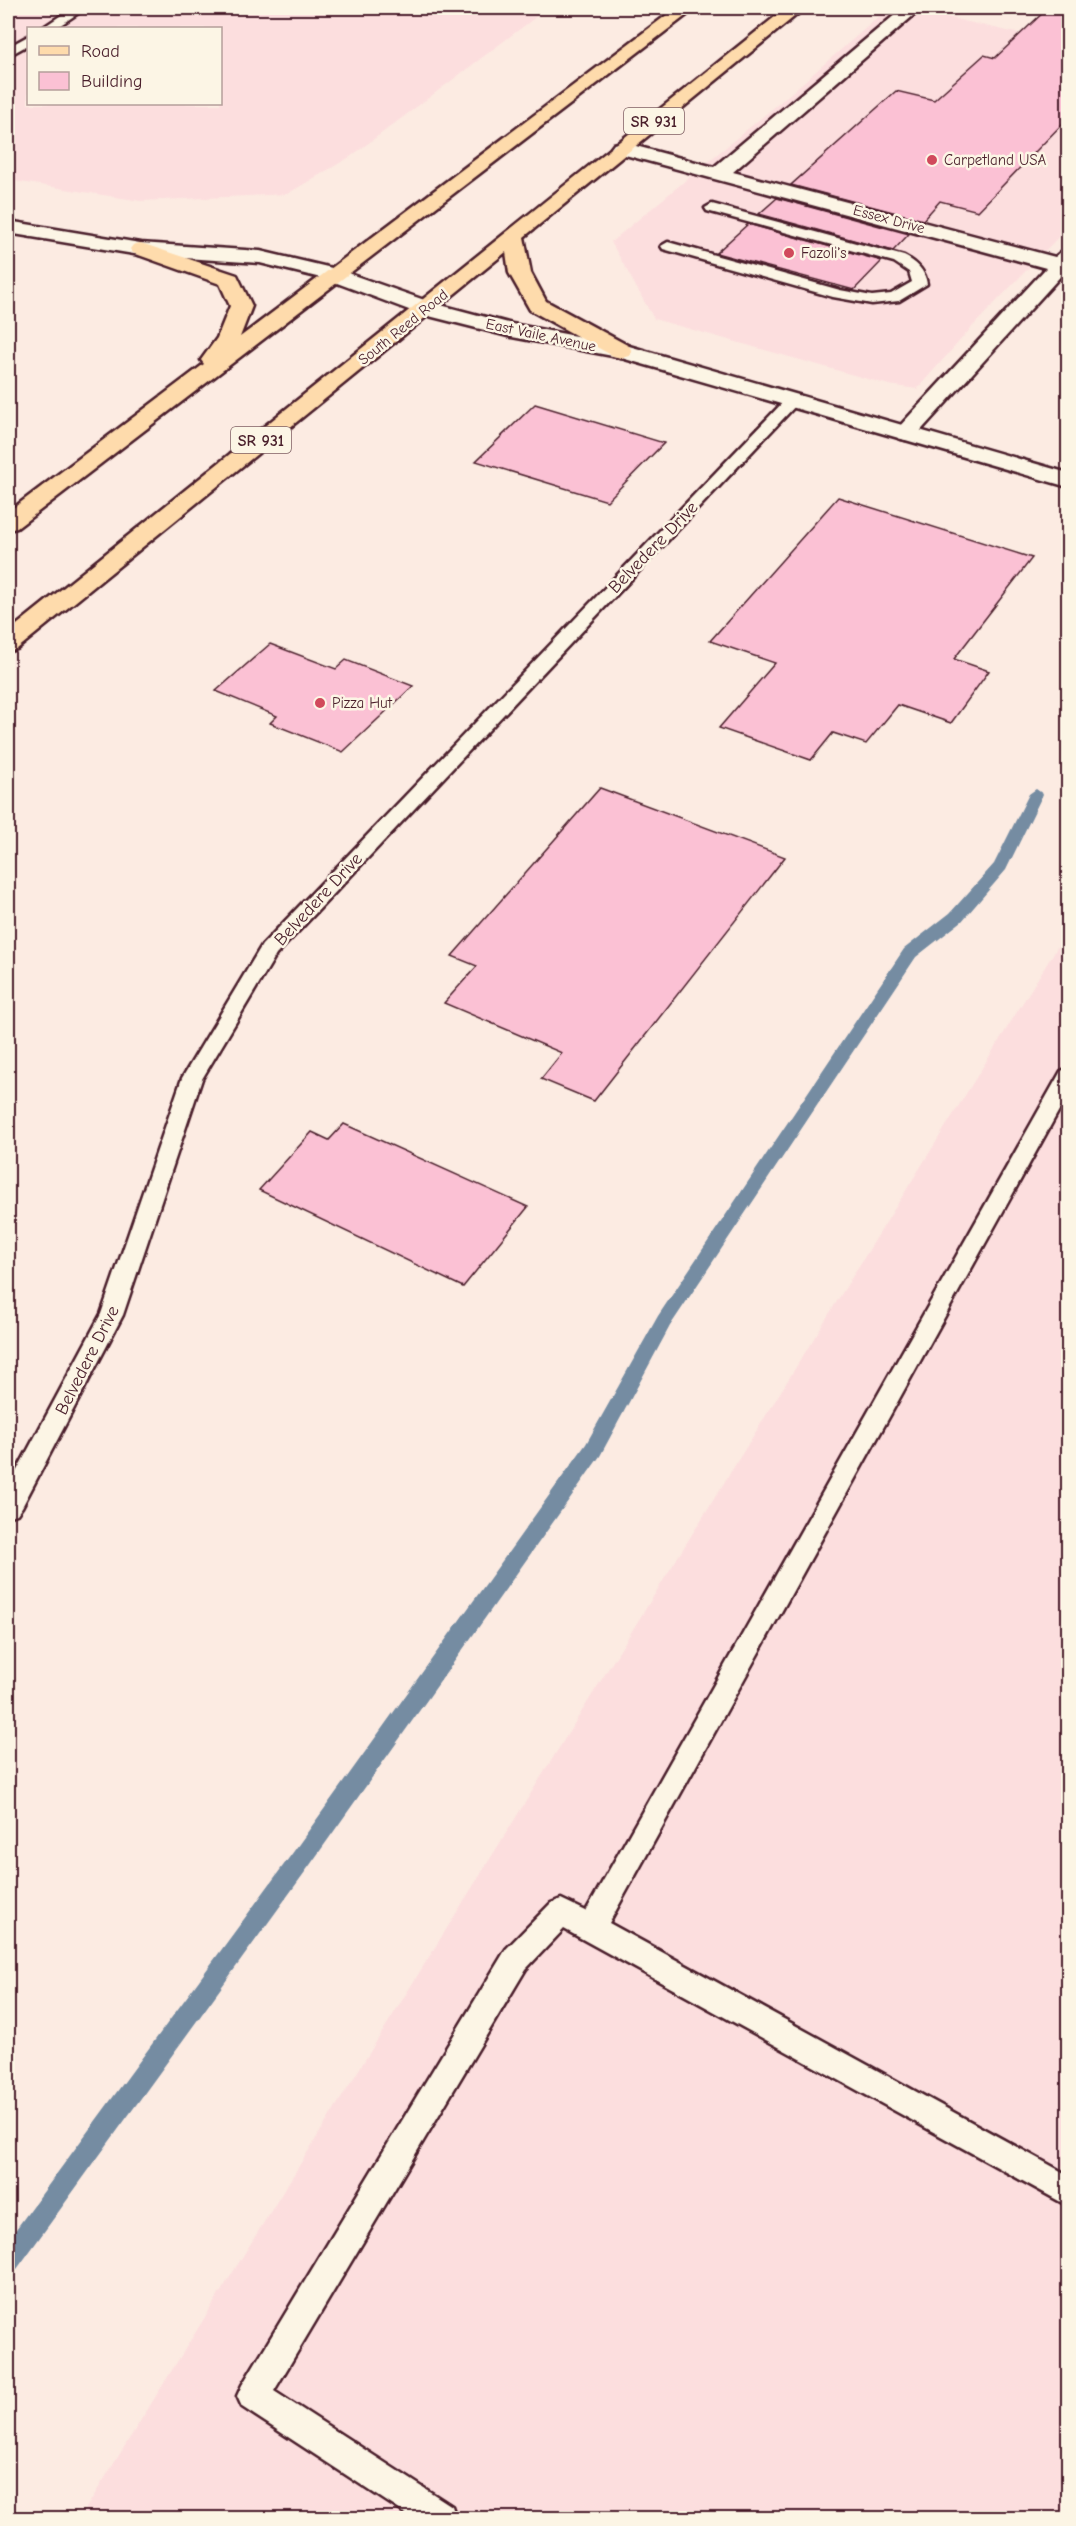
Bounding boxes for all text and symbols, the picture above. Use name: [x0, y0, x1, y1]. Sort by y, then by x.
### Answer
legend: [27, 27, 222, 105]
text: Road: [81, 41, 120, 62]
text: Building: [81, 71, 143, 92]
road number: SR 931: [624, 108, 684, 134]
place label: Carpetland USA: [944, 151, 1047, 169]
marker: Carpetland USA: [925, 153, 939, 167]
street label: Essex Drive: [851, 201, 927, 237]
place label: Fazoli's: [801, 244, 847, 262]
marker: Fazoli's: [782, 246, 796, 260]
street label: South Reed Road: [354, 285, 452, 369]
street label: East Vaile Avenue: [484, 315, 598, 356]
road number: SR 931: [231, 427, 291, 453]
street label: Belvedere Drive: [604, 497, 702, 598]
place label: Pizza Hut: [332, 694, 393, 712]
marker: Pizza Hut: [313, 696, 327, 710]
street label: Belvedere Drive: [270, 849, 367, 950]
street label: Belvedere Drive: [51, 1302, 124, 1418]

